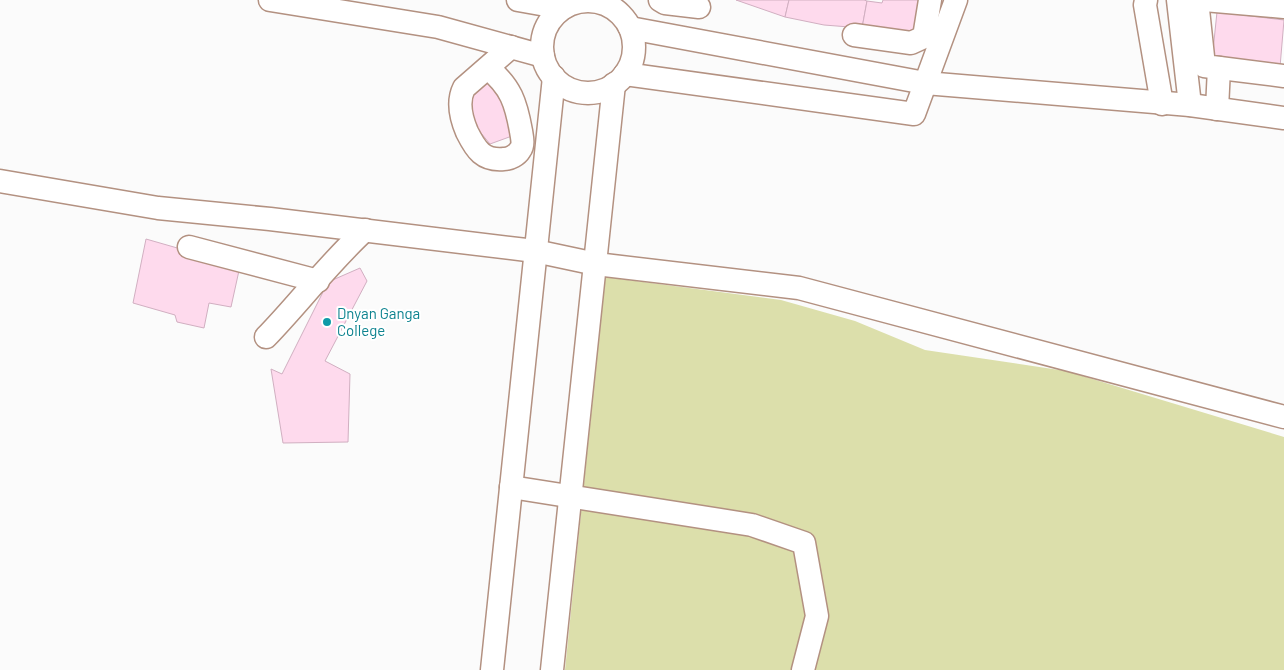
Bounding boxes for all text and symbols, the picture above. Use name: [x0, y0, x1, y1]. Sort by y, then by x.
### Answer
place label: Dnyan Ganga College: [337, 304, 420, 339]
marker: Dnyan Ganga College: [321, 316, 333, 328]

